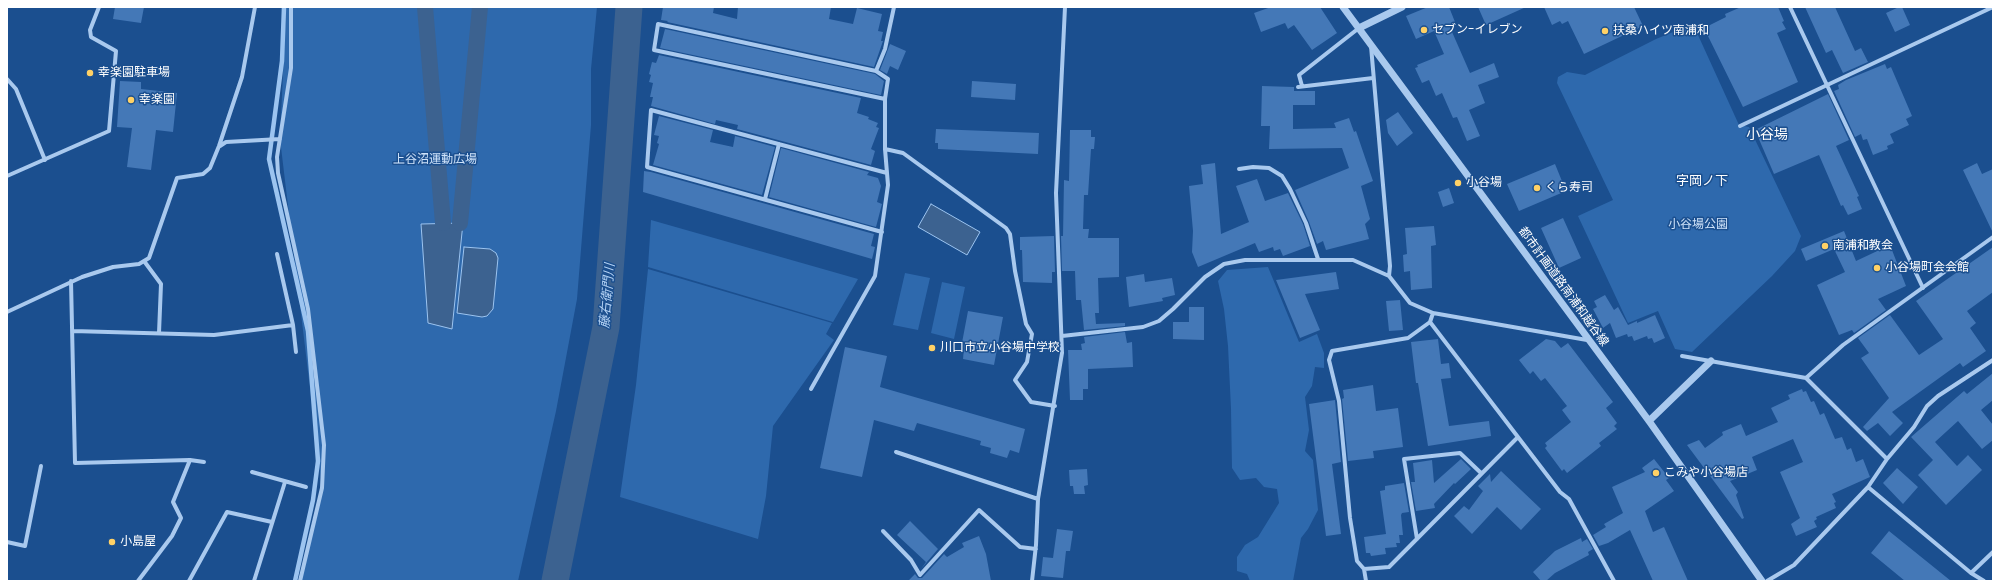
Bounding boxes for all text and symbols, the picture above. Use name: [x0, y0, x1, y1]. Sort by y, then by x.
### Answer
place label: セブン-イレブン: [1432, 23, 1523, 37]
place label: 扶桑ハイツ南浦和: [1613, 24, 1709, 38]
marker: セブン-イレブン: [1419, 25, 1429, 35]
marker: 扶桑ハイツ南浦和: [1600, 26, 1610, 36]
place label: 幸楽園駐車場: [98, 66, 170, 80]
marker: 幸楽園駐車場: [85, 68, 95, 78]
place label: 幸楽園: [139, 93, 175, 107]
marker: 幸楽園: [126, 95, 136, 105]
district label: 小谷場: [1746, 127, 1788, 143]
park label: 上谷沼運動広場: [393, 153, 477, 167]
district label: 字岡ノ下: [1676, 174, 1728, 190]
place label: 小谷場: [1466, 176, 1502, 190]
marker: 小谷場: [1453, 178, 1463, 188]
place label: くら寿司: [1545, 181, 1593, 195]
marker: くら寿司: [1532, 183, 1542, 193]
park label: 小谷場公園: [1668, 218, 1728, 232]
street label: 都市計画道路南浦和越谷線: [1515, 225, 1611, 349]
place label: 南浦和教会: [1833, 239, 1893, 253]
marker: 南浦和教会: [1820, 241, 1830, 251]
place label: 小谷場町会会館: [1885, 261, 1969, 275]
water label: 藤右衛門川: [597, 263, 619, 329]
marker: 小谷場町会会館: [1872, 263, 1882, 273]
place label: 川口市立小谷場中学校: [940, 341, 1060, 355]
marker: 川口市立小谷場中学校: [927, 343, 937, 353]
place label: こみや小谷場店: [1664, 466, 1748, 480]
marker: こみや小谷場店: [1651, 468, 1661, 478]
place label: 小島屋: [120, 535, 156, 549]
marker: 小島屋: [107, 537, 117, 547]

